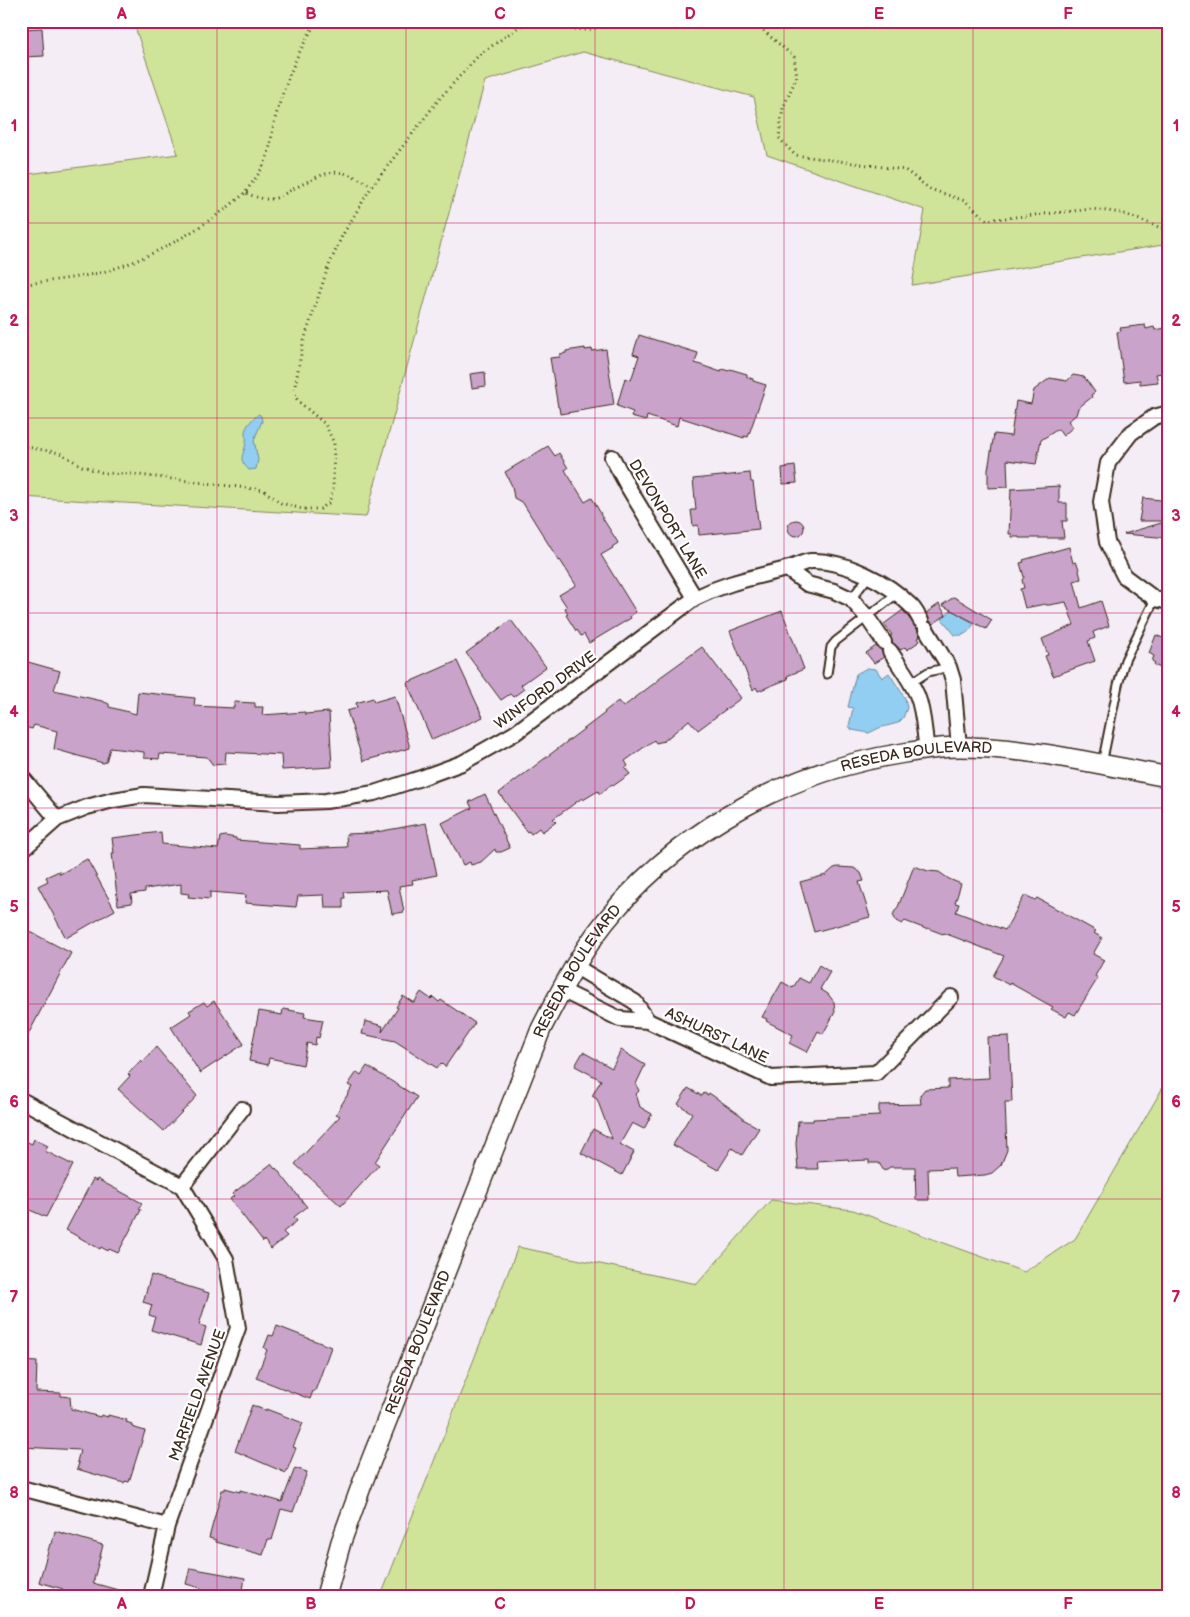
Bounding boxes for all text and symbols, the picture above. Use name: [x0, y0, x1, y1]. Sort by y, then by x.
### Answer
text: A: [116, 5, 127, 24]
text: B: [305, 5, 317, 24]
text: C: [494, 5, 506, 24]
text: D: [684, 5, 696, 24]
text: E: [874, 5, 884, 24]
text: F: [1063, 5, 1073, 24]
text: 1: [11, 117, 17, 136]
text: 1: [1173, 117, 1179, 136]
text: 2: [9, 312, 19, 331]
text: 2: [1171, 312, 1181, 331]
street label: DEVONPORT LANE: [624, 456, 711, 582]
text: 3: [9, 507, 19, 526]
text: 3: [1171, 507, 1181, 526]
street label: WINFORD DRIVE: [491, 647, 600, 734]
text: 4: [9, 703, 19, 722]
text: 4: [1171, 703, 1181, 722]
street label: RESEDA BOULEVARD: [839, 738, 993, 777]
text: 5: [9, 898, 19, 917]
text: 5: [1171, 898, 1181, 917]
street label: RESEDA BOULEVARD: [530, 901, 626, 1040]
street label: ASHURST LANE: [662, 1003, 772, 1068]
text: 6: [9, 1093, 19, 1112]
text: 6: [1171, 1093, 1181, 1112]
street label: RESEDA BOULEVARD: [381, 1268, 455, 1417]
text: 7: [10, 1288, 19, 1307]
text: 7: [1172, 1288, 1181, 1307]
street label: MARFIELD AVENUE: [165, 1326, 230, 1464]
text: 8: [9, 1484, 19, 1503]
text: 8: [1171, 1484, 1181, 1503]
text: A: [116, 1595, 127, 1614]
text: B: [305, 1595, 317, 1614]
text: C: [494, 1595, 506, 1614]
text: D: [684, 1595, 696, 1614]
text: E: [874, 1595, 884, 1614]
text: F: [1063, 1595, 1073, 1614]

